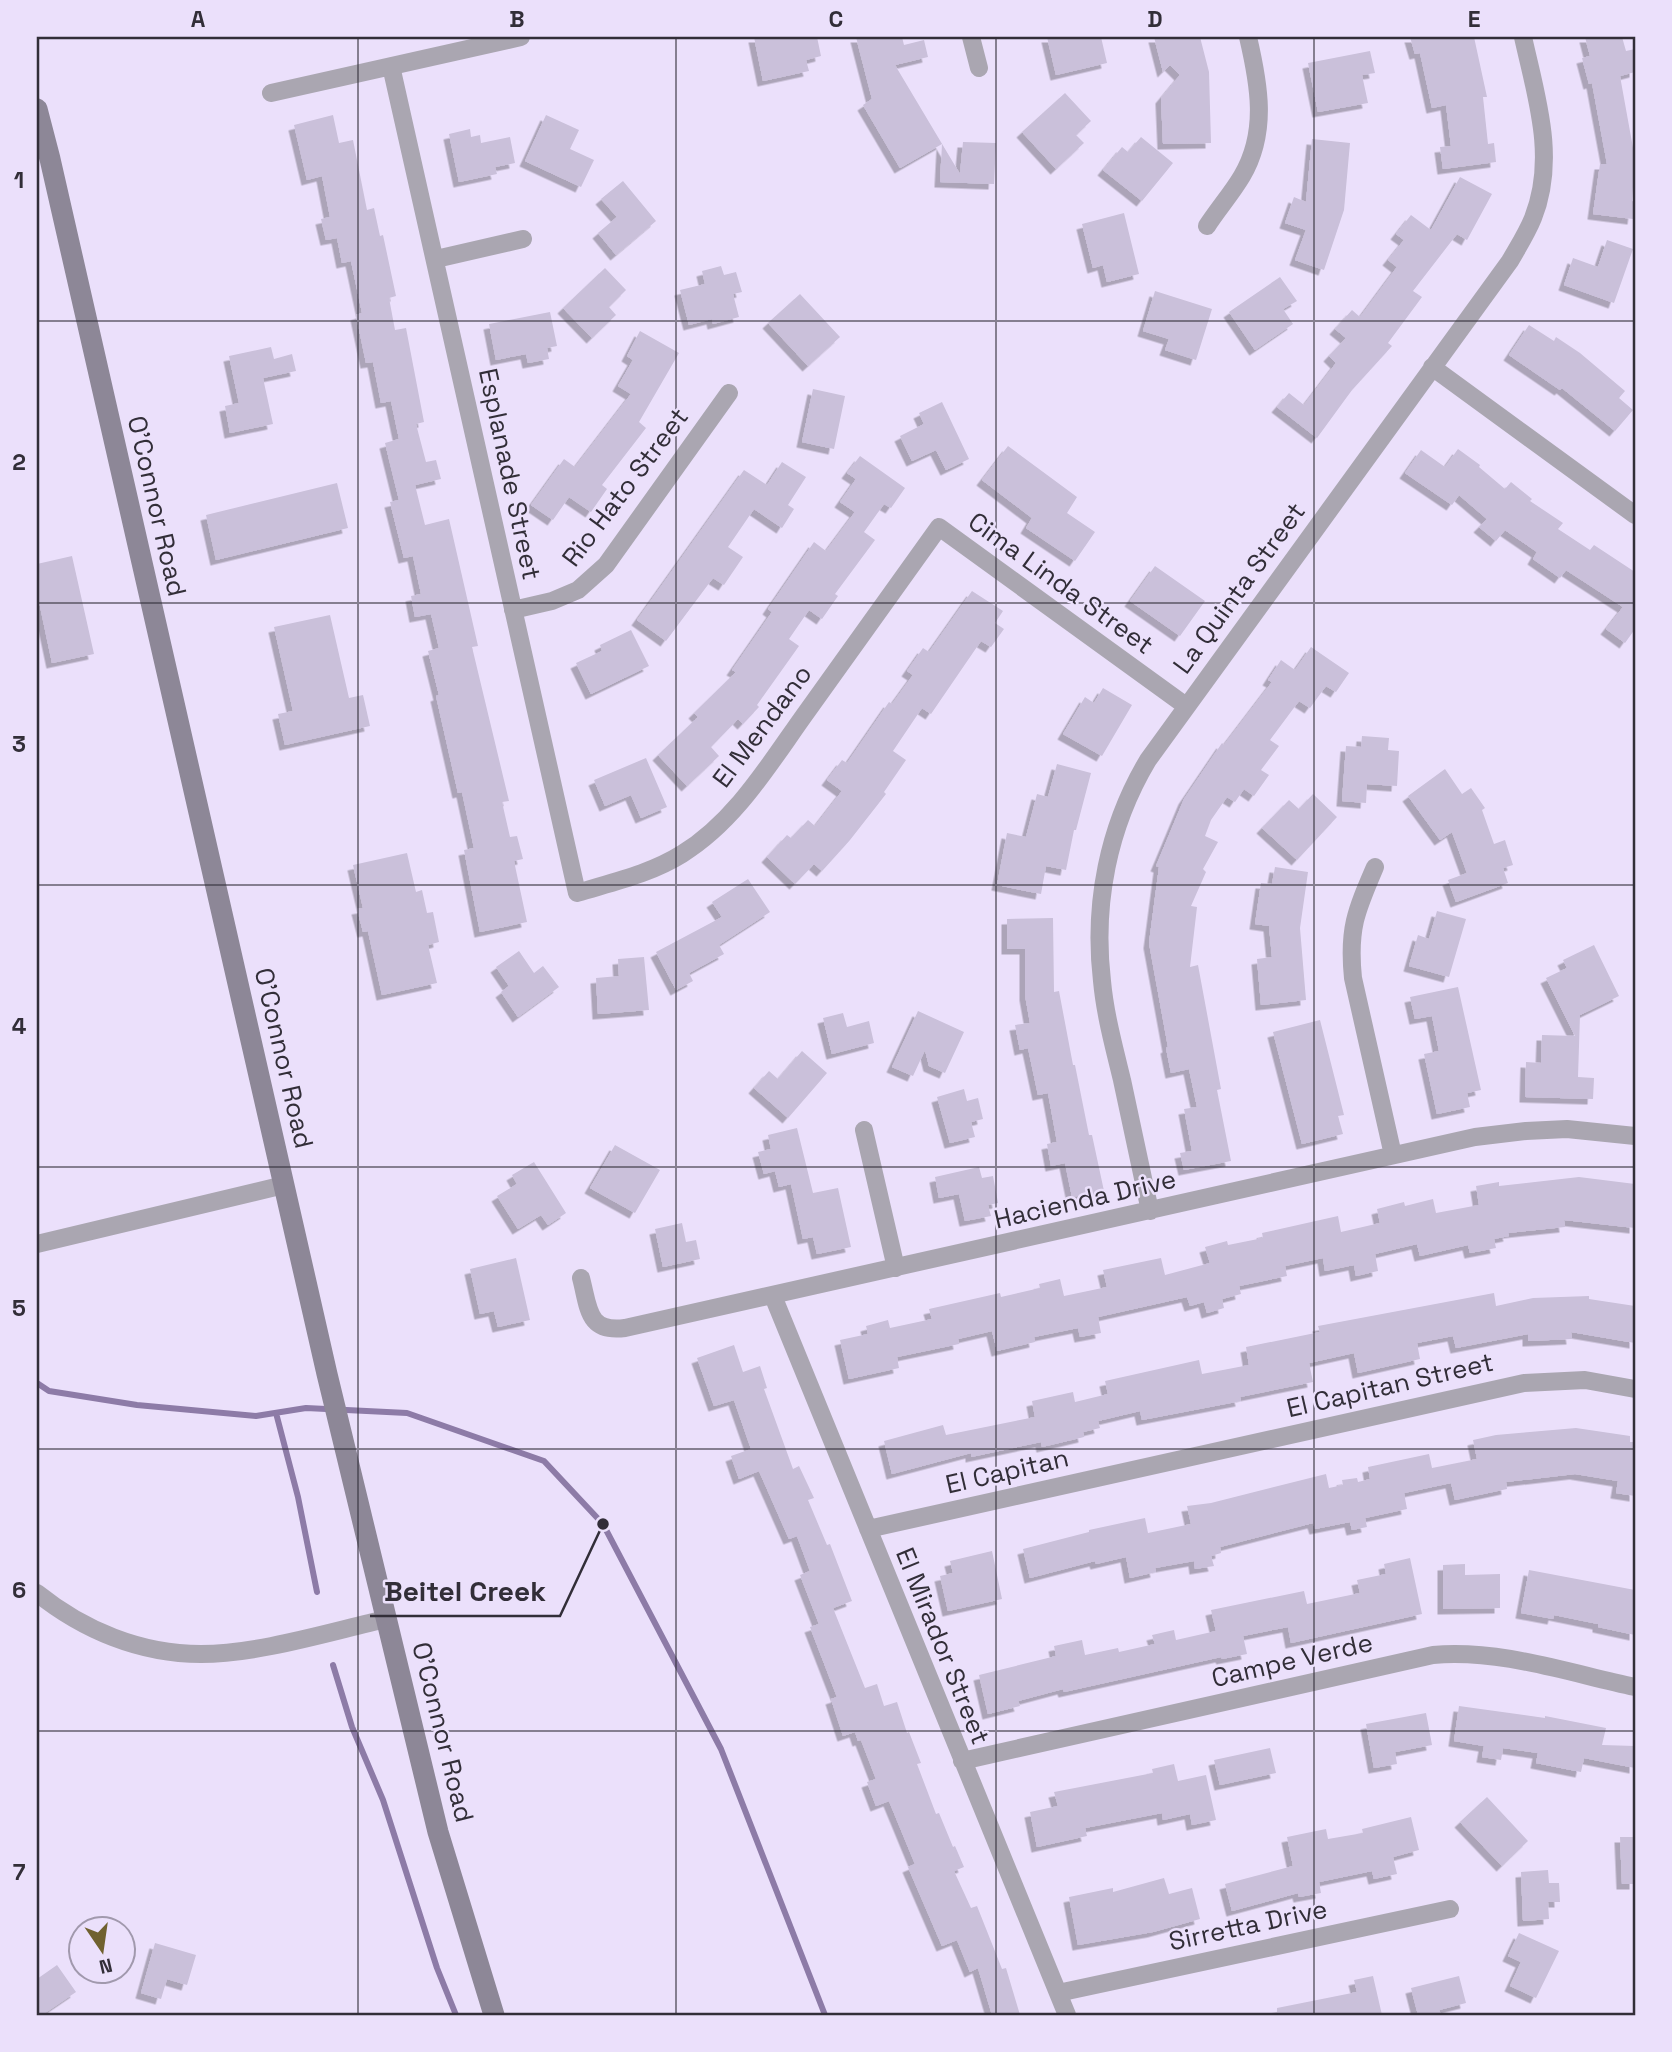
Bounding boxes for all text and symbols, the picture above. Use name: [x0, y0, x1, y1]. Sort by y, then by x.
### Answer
text: A: [191, 4, 206, 34]
text: B: [509, 4, 525, 34]
text: C: [829, 4, 843, 34]
text: D: [1147, 4, 1163, 34]
text: E: [1468, 4, 1480, 34]
text: 1: [14, 165, 24, 195]
street label: Esplanade Street: [471, 365, 549, 583]
street label: Rio Hato Street: [554, 401, 696, 573]
street label: O'Connor Road: [120, 412, 194, 600]
text: 2: [12, 447, 26, 477]
street label: La Quinta Street: [1165, 495, 1313, 681]
street label: Cima Linda Street: [961, 504, 1161, 662]
street label: El Mendano: [705, 658, 819, 794]
text: 3: [12, 729, 26, 759]
street label: O'Connor Road: [247, 964, 321, 1152]
text: 4: [12, 1011, 27, 1041]
street label: Hacienda Drive: [991, 1162, 1179, 1236]
text: 5: [12, 1293, 26, 1323]
street label: El Capitan Street: [1283, 1345, 1497, 1425]
street label: El Capitan: [942, 1440, 1072, 1502]
street label: El Mirador Street: [888, 1543, 998, 1749]
callout: Beitel Creek: [370, 1567, 560, 1616]
text: Beitel Creek: [384, 1573, 546, 1609]
text: 6: [12, 1575, 26, 1605]
street label: Campe Verde: [1208, 1625, 1376, 1695]
street label: O'Connor Road: [404, 1638, 482, 1826]
text: 7: [13, 1857, 26, 1887]
street label: Sirretta Drive: [1166, 1892, 1330, 1958]
north arrow: [66, 1916, 136, 1986]
text: N: [97, 1952, 115, 1980]

